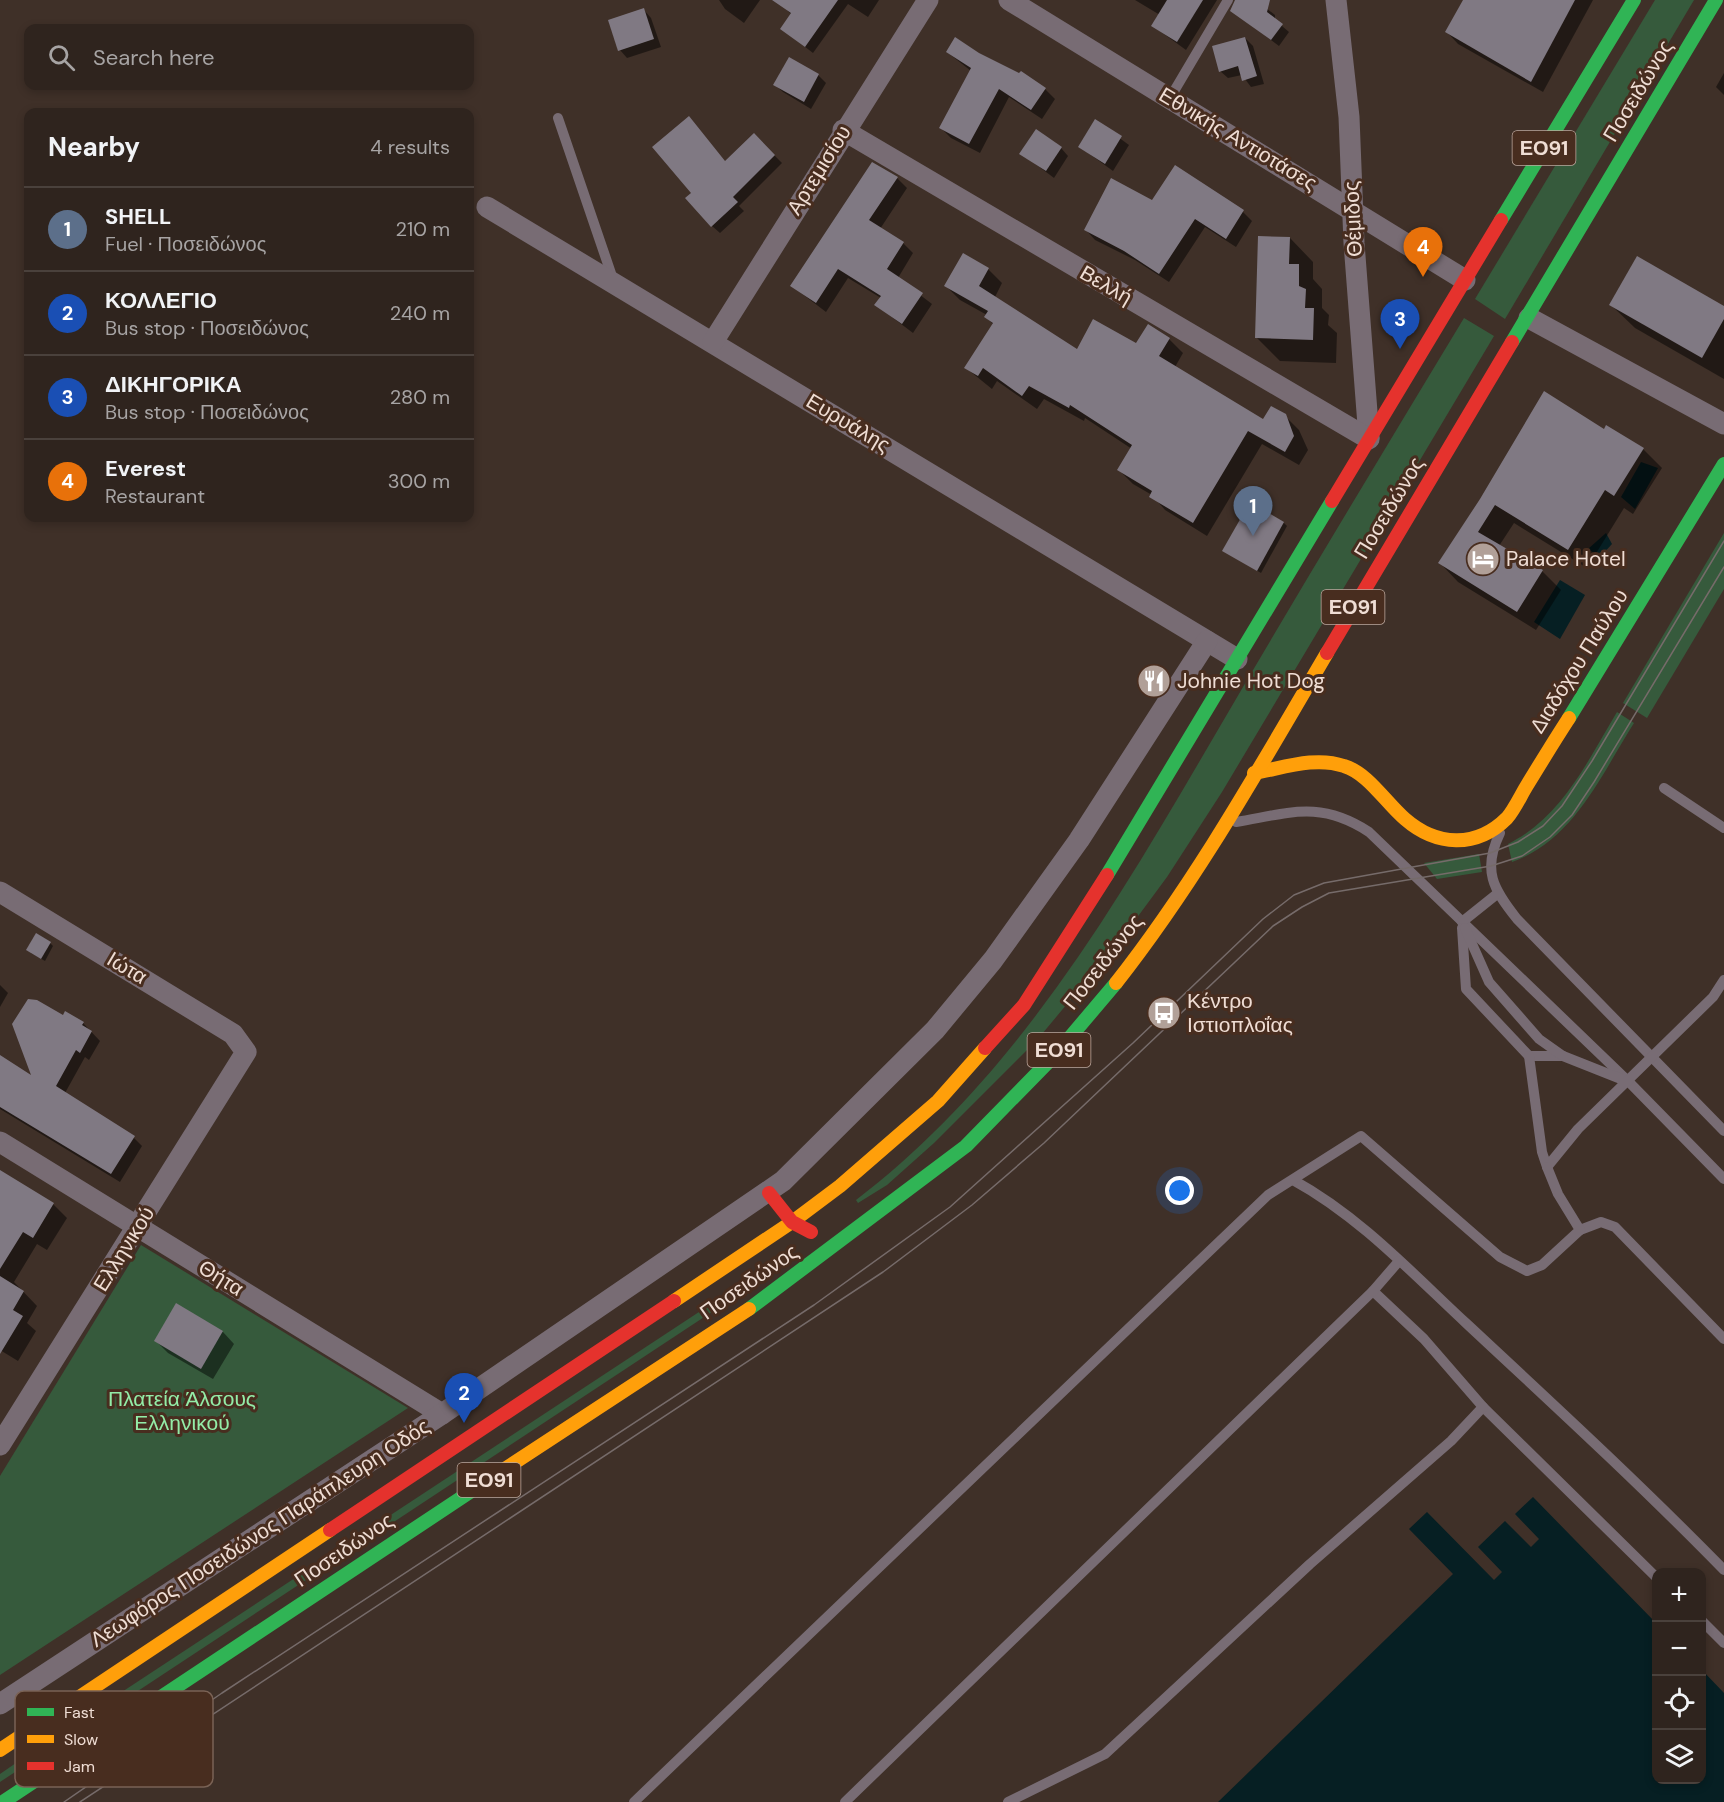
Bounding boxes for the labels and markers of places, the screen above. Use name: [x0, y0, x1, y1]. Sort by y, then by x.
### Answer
pin: 4: [1404, 228, 1442, 277]
pin: 3: [1380, 300, 1420, 349]
pin: 1: [1234, 486, 1272, 536]
hotel icon: Palace Hotel: [1465, 541, 1501, 577]
place label: Palace Hotel: [1506, 545, 1626, 573]
restaurant icon: Johnie Hot Dog: [1136, 663, 1172, 699]
place label: Johnie Hot Dog: [1177, 667, 1325, 695]
place label: Κέντρο Ιστιοπλοΐας: [1187, 987, 1293, 1039]
bus stop icon: Κέντρο Ιστιοπλοΐας: [1146, 995, 1182, 1031]
pin: 2: [444, 1374, 484, 1423]

